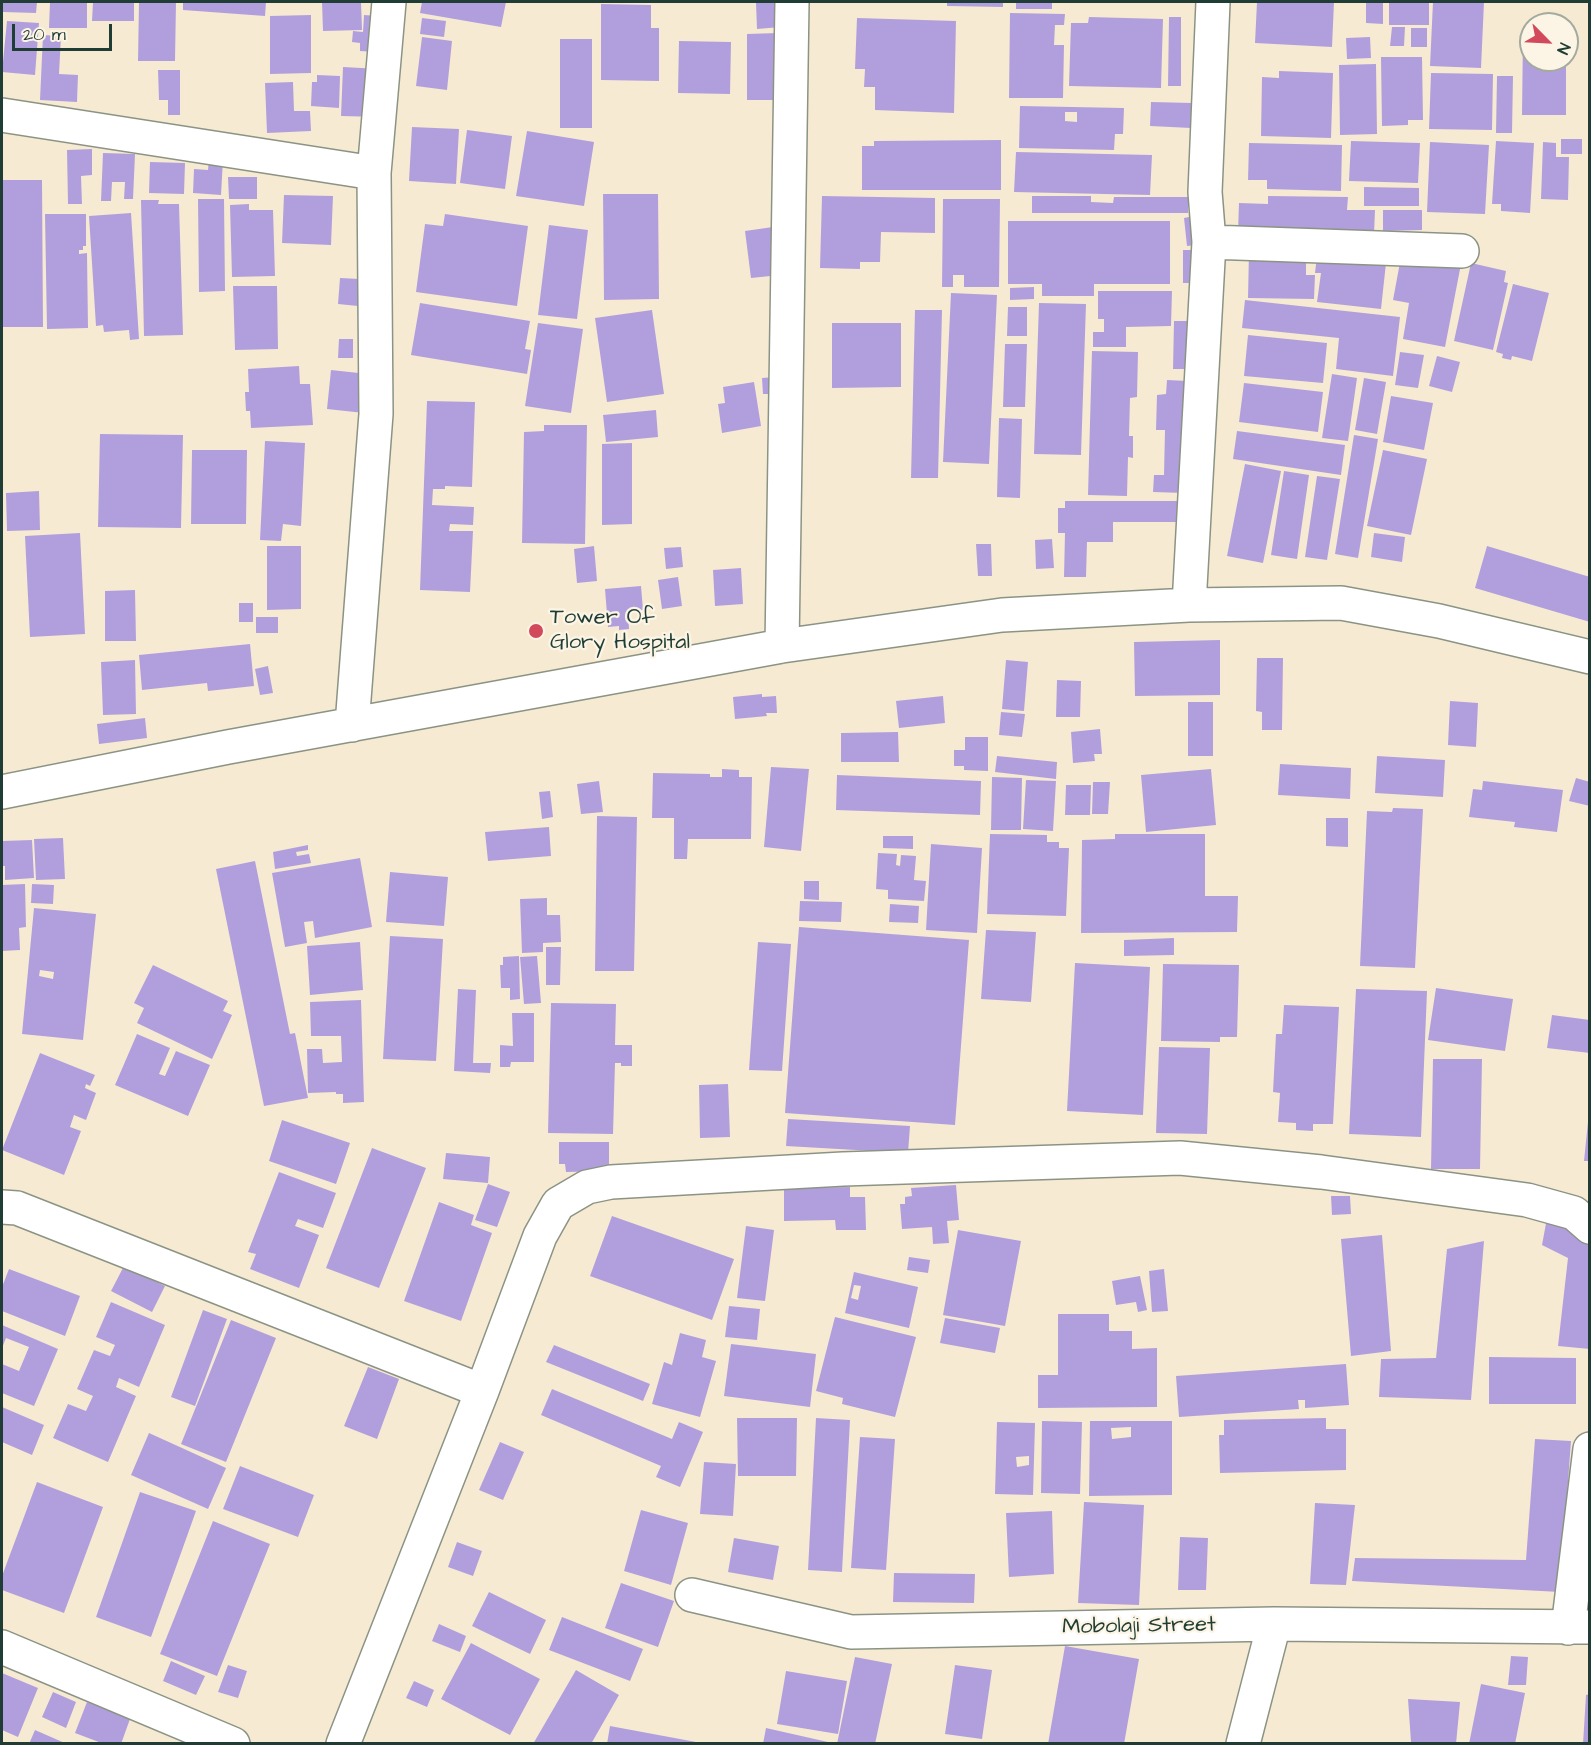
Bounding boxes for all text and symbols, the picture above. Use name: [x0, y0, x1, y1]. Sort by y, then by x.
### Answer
scale bar: [15, 12, 116, 50]
north arrow: [1519, 12, 1579, 72]
text: 20 m: [23, 22, 66, 47]
text: N: [1552, 39, 1576, 58]
place label: Tower Of Glory Hospital: [550, 605, 690, 656]
marker: Tower Of Glory Hospital: [527, 622, 545, 640]
street label: Mobolaji Street: [1062, 1612, 1216, 1642]

